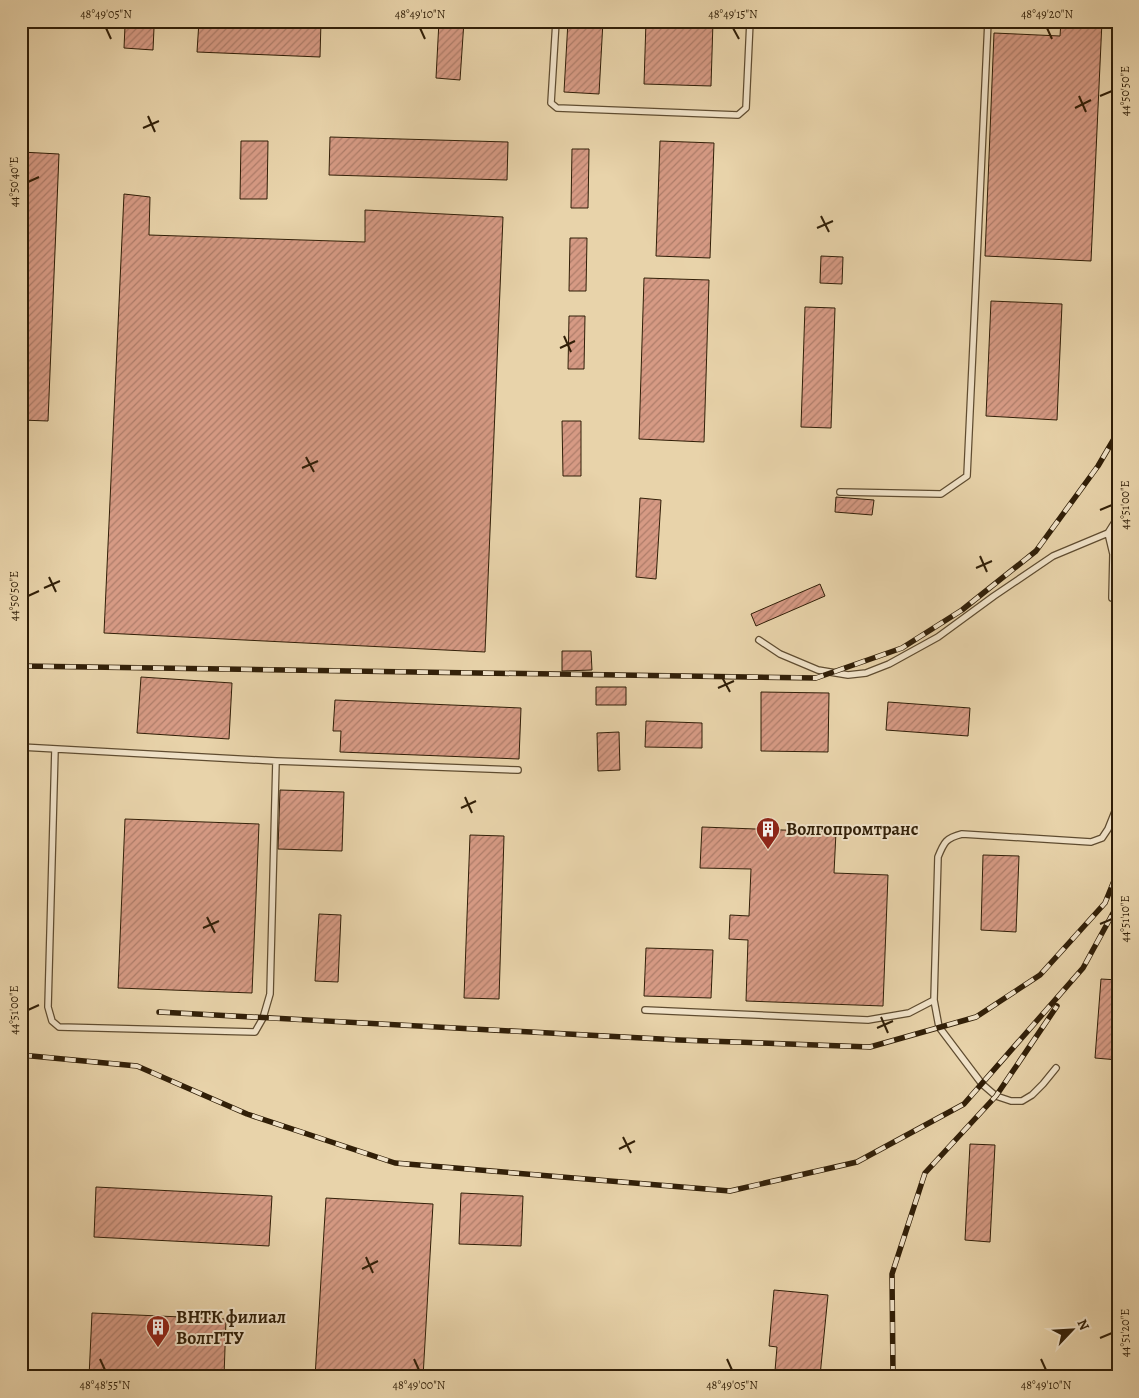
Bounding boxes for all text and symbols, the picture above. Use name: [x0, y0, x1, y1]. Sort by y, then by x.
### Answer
text: 48°49'05"N: [80, 6, 132, 22]
text: 48°49'10"N: [395, 6, 446, 22]
text: 48°49'15"N: [708, 6, 758, 22]
text: 48°49'20"N: [1021, 6, 1073, 22]
text: 44°50'50"E: [1117, 66, 1133, 116]
text: 44°50'40"E: [6, 157, 22, 207]
text: 44°51'00"E: [1117, 480, 1133, 530]
text: 44°50'50"E: [6, 571, 22, 621]
building icon: Волгопромтранс: [755, 816, 781, 850]
place label: Волгопромтранс: [786, 817, 919, 841]
text: 44°51'10"E: [1117, 895, 1133, 943]
text: 44°51'00"E: [6, 985, 22, 1035]
place label: ВНТК филиал ВолгГТУ: [176, 1305, 286, 1350]
north arrow: [1046, 1306, 1096, 1356]
text: 44°51'20"E: [1117, 1309, 1133, 1357]
building icon: ВНТК филиал ВолгГТУ: [145, 1314, 171, 1348]
text: N: [1073, 1316, 1094, 1333]
text: 48°48'55"N: [80, 1377, 131, 1393]
text: 48°49'00"N: [393, 1377, 446, 1393]
text: 48°49'05"N: [706, 1377, 758, 1393]
text: 48°49'10"N: [1021, 1377, 1072, 1393]

